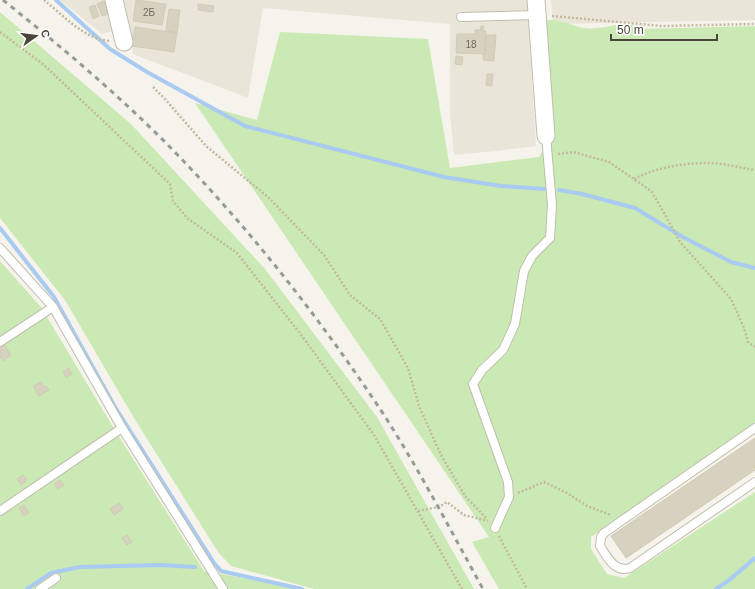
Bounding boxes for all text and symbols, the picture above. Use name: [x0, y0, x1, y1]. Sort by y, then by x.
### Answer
house number: 2Б: [143, 7, 155, 18]
north arrow: [16, 16, 56, 56]
scale bar: [611, 16, 717, 42]
text: 50 m: [617, 23, 644, 37]
text: С: [39, 28, 52, 39]
house number: 18: [465, 39, 477, 50]

